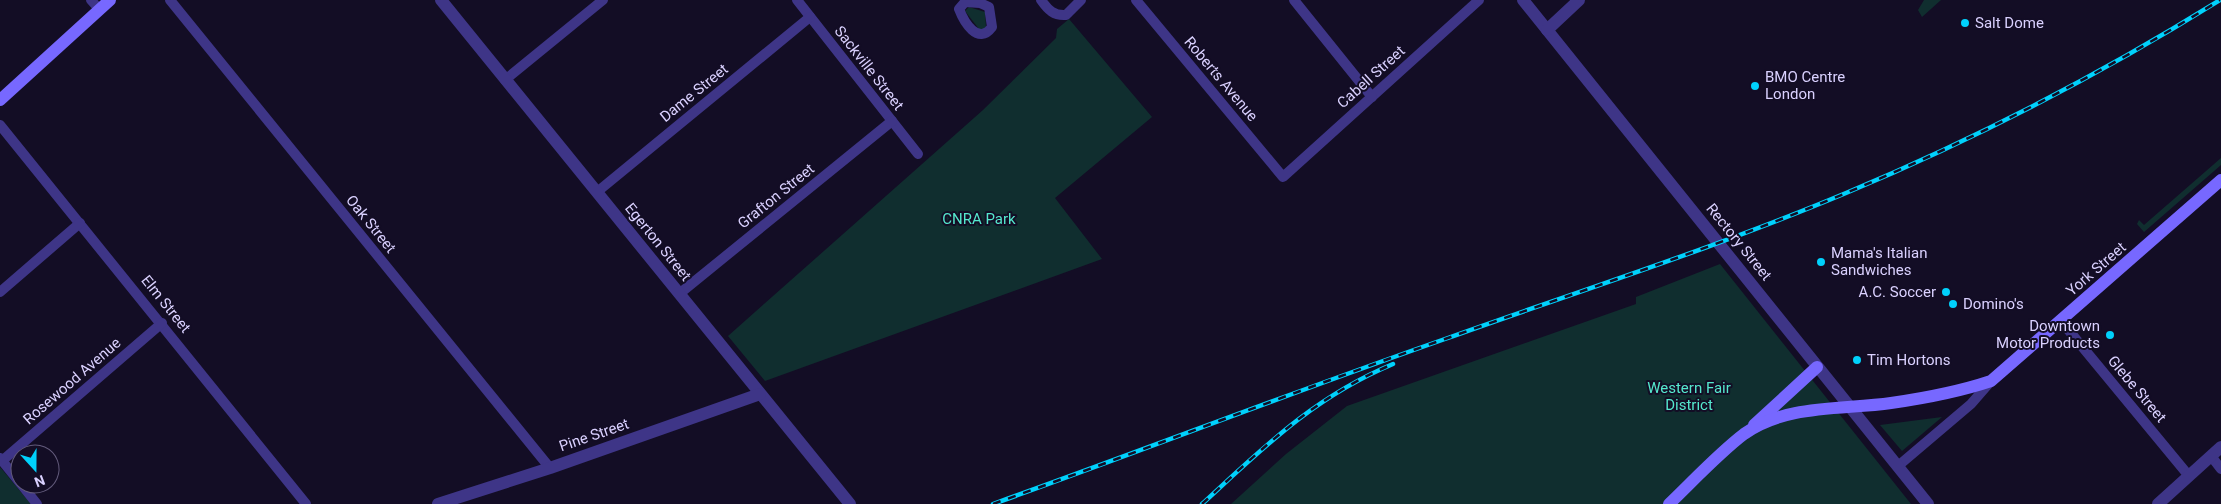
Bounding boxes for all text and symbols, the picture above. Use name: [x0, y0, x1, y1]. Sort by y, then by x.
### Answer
place label: Salt Dome: [1975, 14, 2044, 32]
marker: Salt Dome: [1959, 17, 1971, 29]
street label: Sackville Street: [831, 22, 908, 114]
street label: Roberts Avenue: [1180, 33, 1262, 125]
street label: Cabell Street: [1333, 42, 1409, 112]
street label: Dame Street: [656, 60, 732, 126]
place label: BMO Centre London: [1765, 68, 1845, 103]
marker: BMO Centre London: [1749, 80, 1761, 92]
street label: Grafton Street: [734, 160, 818, 232]
street label: Oak Street: [342, 191, 400, 257]
street label: Egerton Street: [621, 199, 695, 285]
street label: Rectory Street: [1702, 200, 1776, 284]
park label: CNRA Park: [942, 210, 1016, 228]
street label: York Street: [2063, 238, 2130, 300]
place label: Mama's Italian Sandwiches: [1831, 244, 1927, 279]
marker: Mama's Italian Sandwiches: [1815, 256, 1827, 268]
street label: Elm Street: [137, 272, 195, 336]
place label: A.C. Soccer: [1859, 283, 1936, 301]
marker: A.C. Soccer: [1940, 286, 1952, 298]
place label: Domino's: [1963, 295, 2024, 313]
marker: Domino's: [1947, 298, 1959, 310]
place label: Downtown Motor Products: [1996, 317, 2100, 352]
marker: Downtown Motor Products: [2104, 329, 2116, 341]
street label: Rosewood Avenue: [20, 334, 124, 428]
place label: Tim Hortons: [1867, 351, 1951, 369]
street label: Glebe Street: [2104, 352, 2170, 426]
marker: Tim Hortons: [1851, 354, 1863, 366]
park label: Western Fair District: [1647, 379, 1731, 414]
street label: Pine Street: [557, 415, 631, 455]
north arrow: [10, 444, 60, 494]
text: N: [32, 472, 47, 490]

